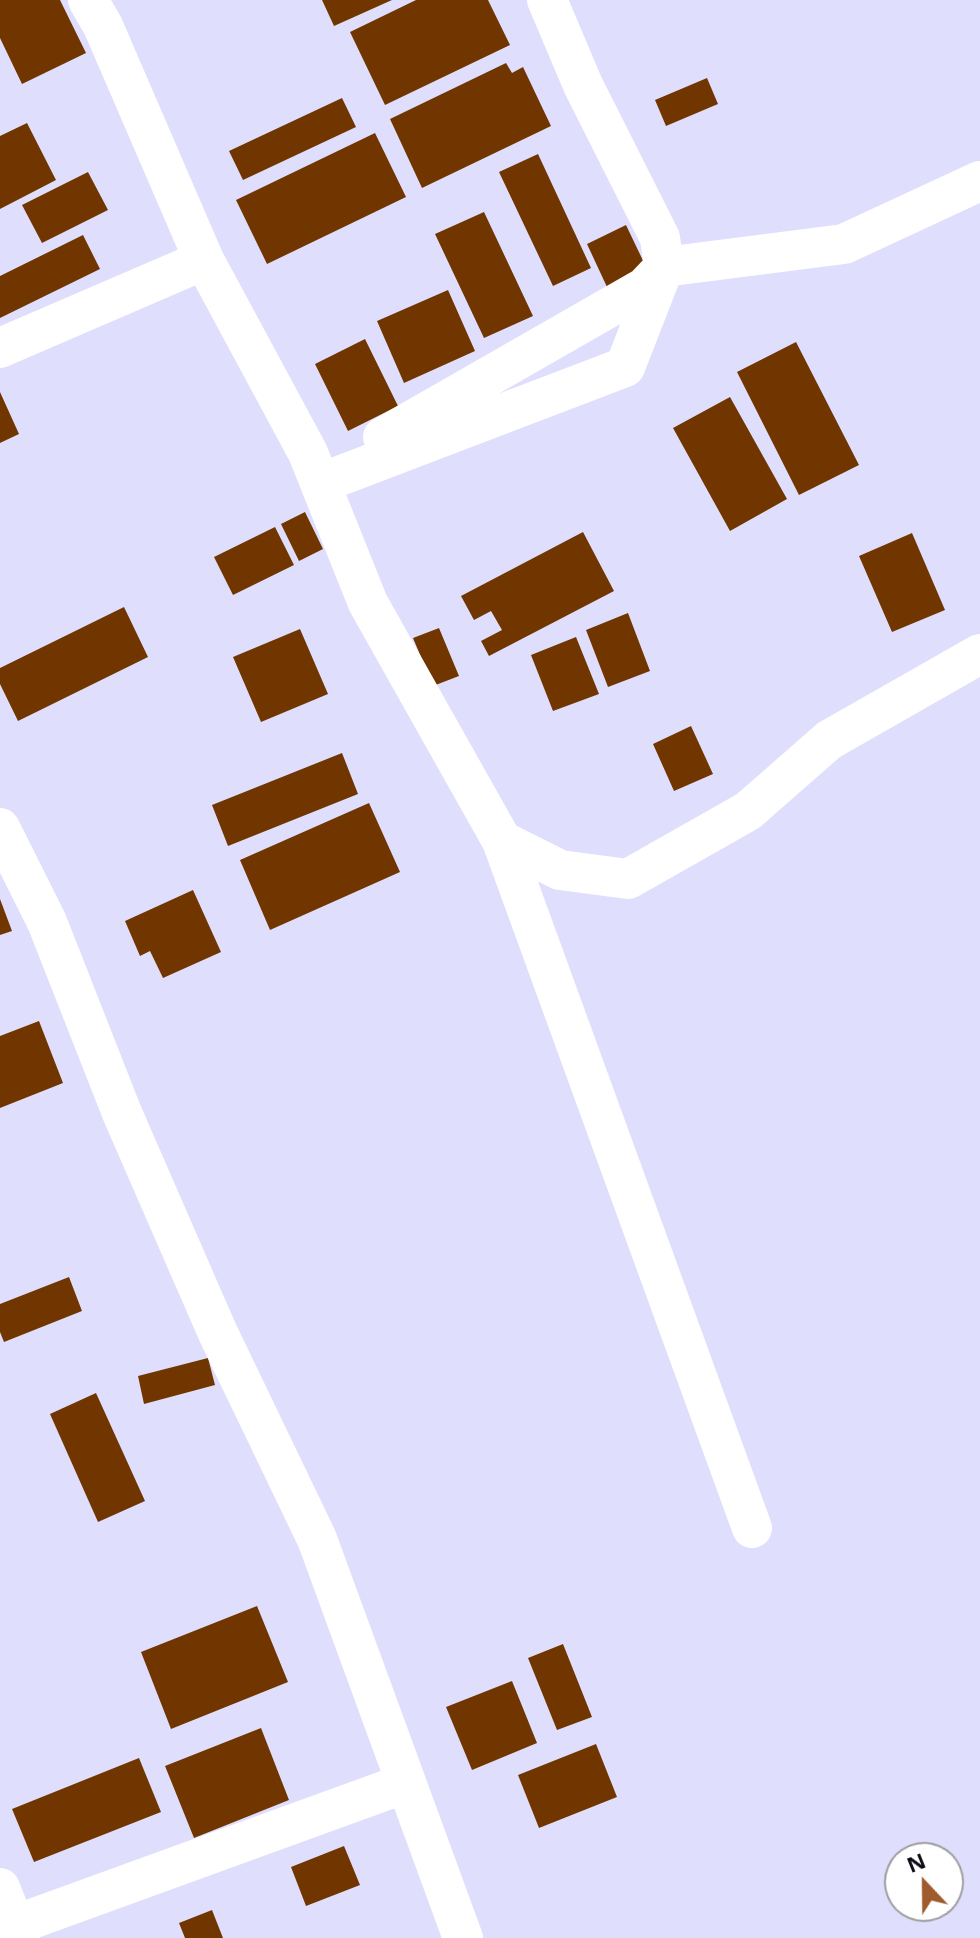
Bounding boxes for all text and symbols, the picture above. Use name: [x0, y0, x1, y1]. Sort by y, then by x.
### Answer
north arrow: [884, 1842, 964, 1922]
text: N: [902, 1844, 930, 1879]

